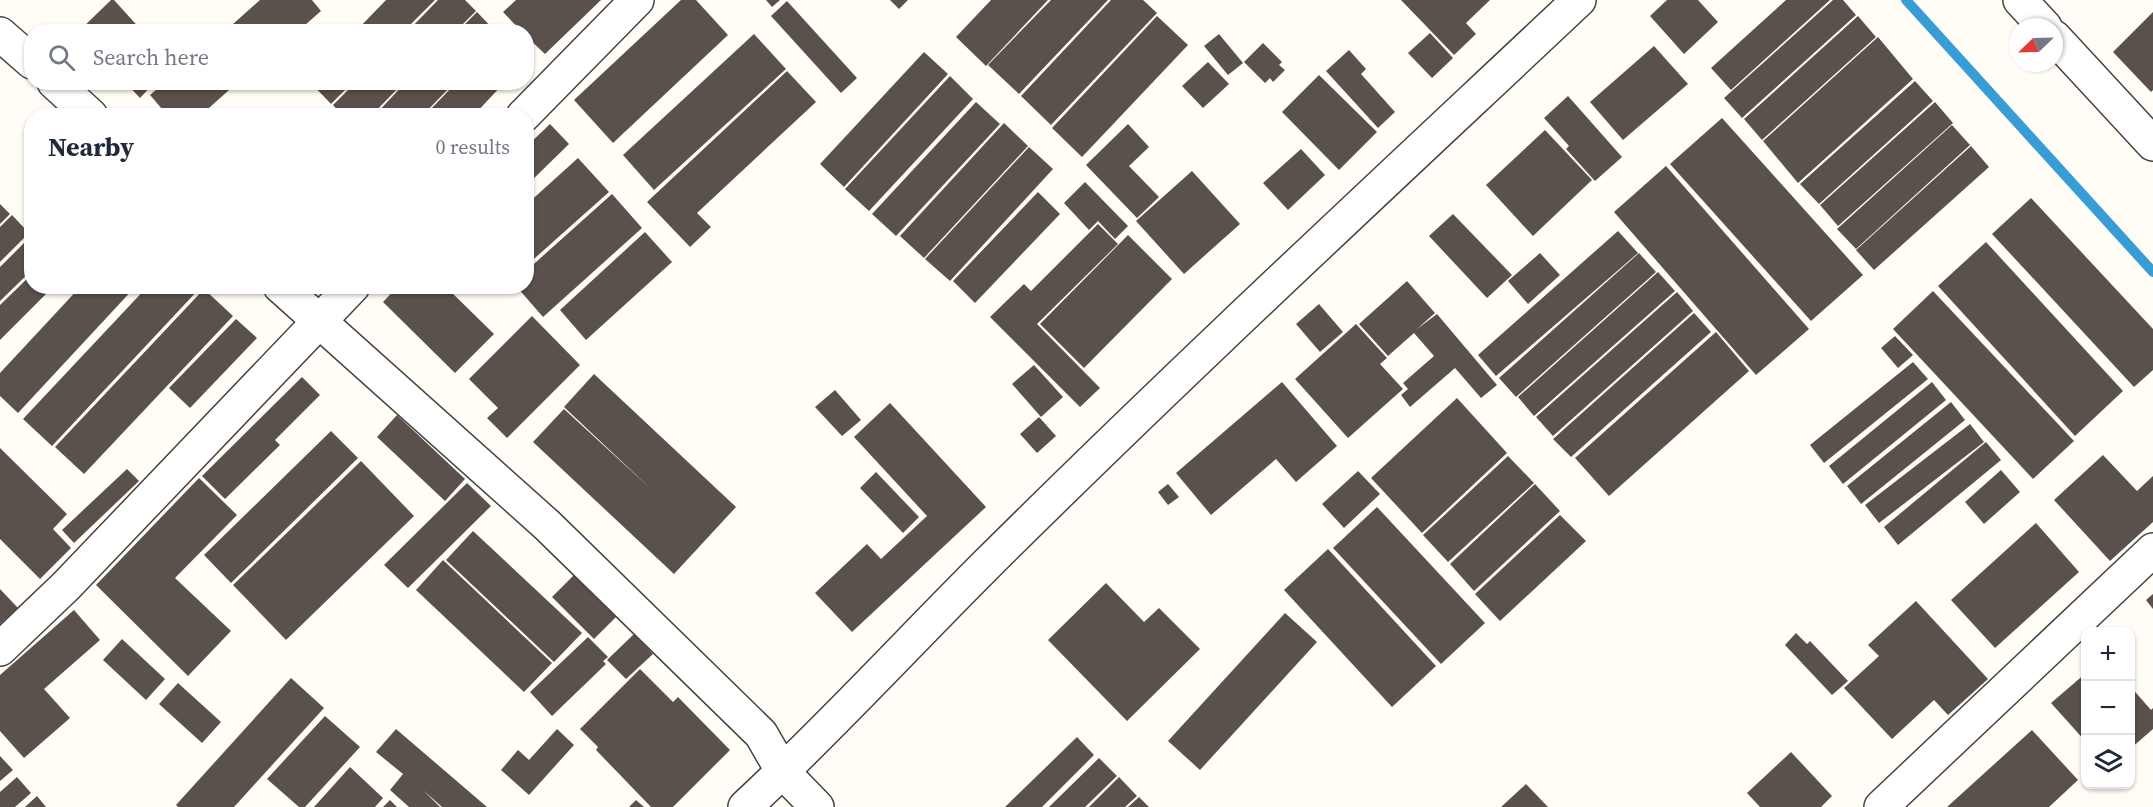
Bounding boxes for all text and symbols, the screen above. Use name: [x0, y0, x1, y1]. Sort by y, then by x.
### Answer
north arrow: [2009, 18, 2063, 72]
search box: [24, 24, 534, 90]
icon: search: [45, 41, 78, 74]
text: Search here: [93, 42, 209, 72]
text: Nearby: [48, 129, 134, 165]
text: 0 results: [435, 133, 510, 161]
map controls: [2081, 627, 2135, 789]
button: +: [2081, 627, 2135, 681]
button: −: [2081, 681, 2135, 735]
button: layers: [2081, 735, 2135, 789]

